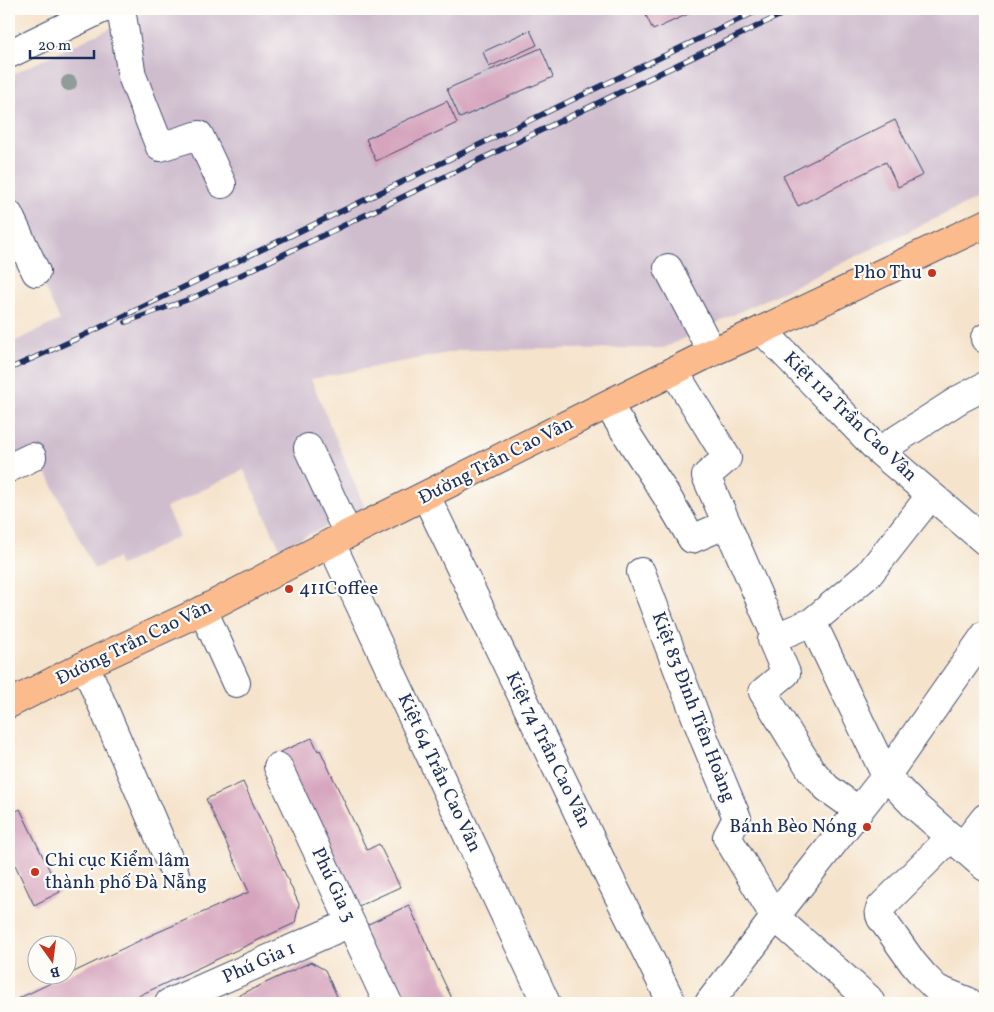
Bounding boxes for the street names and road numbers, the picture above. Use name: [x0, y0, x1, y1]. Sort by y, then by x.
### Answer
street label: Kiệt 112 Trần Cao Vân: [777, 346, 923, 488]
street label: Đường Trần Cao Vân: [414, 411, 578, 511]
street label: Đường Trần Cao Vân: [52, 594, 216, 692]
street label: Kiệt 83 Đinh Tiên Hoàng: [645, 608, 741, 806]
street label: Kiệt 74 Trần Cao Vân: [499, 668, 597, 832]
street label: Kiệt 64 Trần Cao Vân: [391, 689, 487, 857]
street label: Phú Gia 3: [304, 843, 362, 927]
street label: Phú Gia 1: [218, 935, 300, 991]

